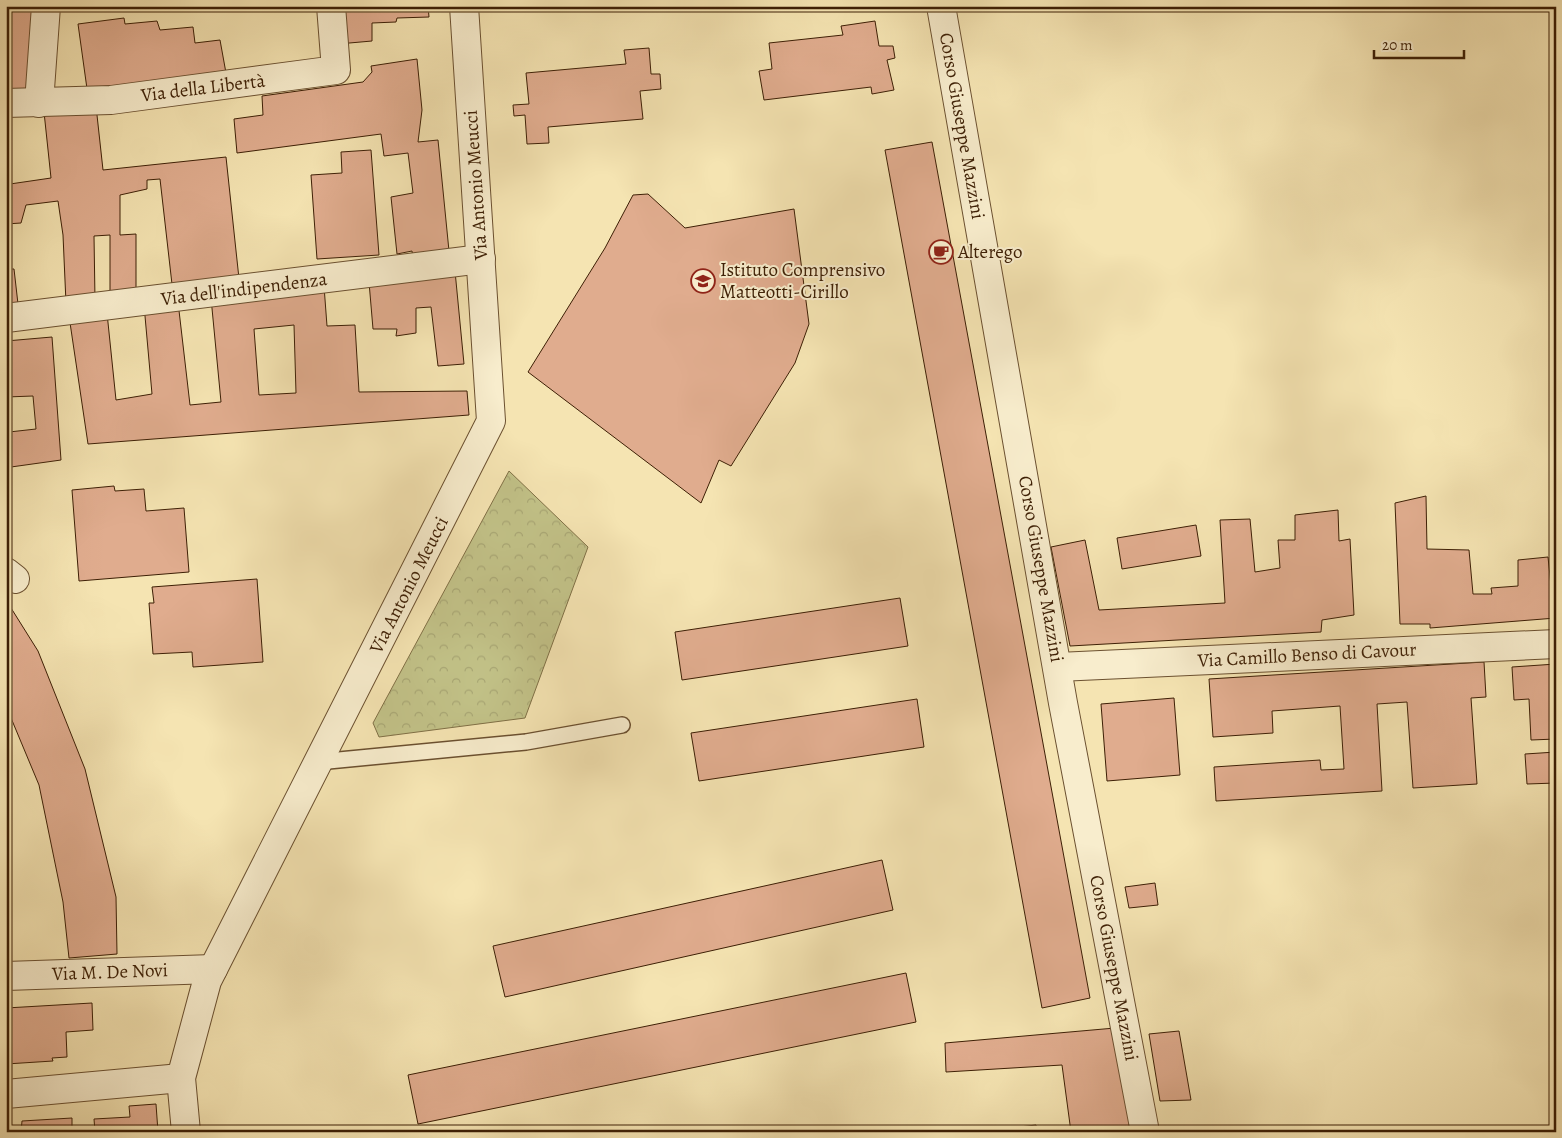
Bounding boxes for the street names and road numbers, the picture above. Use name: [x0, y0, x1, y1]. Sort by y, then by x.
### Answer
street label: Corso Giuseppe Mazzini: [933, 31, 991, 221]
street label: Via della Libertà: [138, 67, 267, 109]
street label: Via Antonio Meucci: [458, 109, 494, 262]
street label: Via dell'indipendenza: [158, 266, 329, 312]
street label: Corso Giuseppe Mazzini: [1012, 474, 1070, 664]
street label: Via Antonio Meucci: [363, 512, 455, 659]
street label: Via Camillo Benso di Cavour: [1196, 636, 1417, 674]
street label: Corso Giuseppe Mazzini: [1083, 873, 1145, 1063]
street label: Via M. De Novi: [51, 957, 168, 987]

